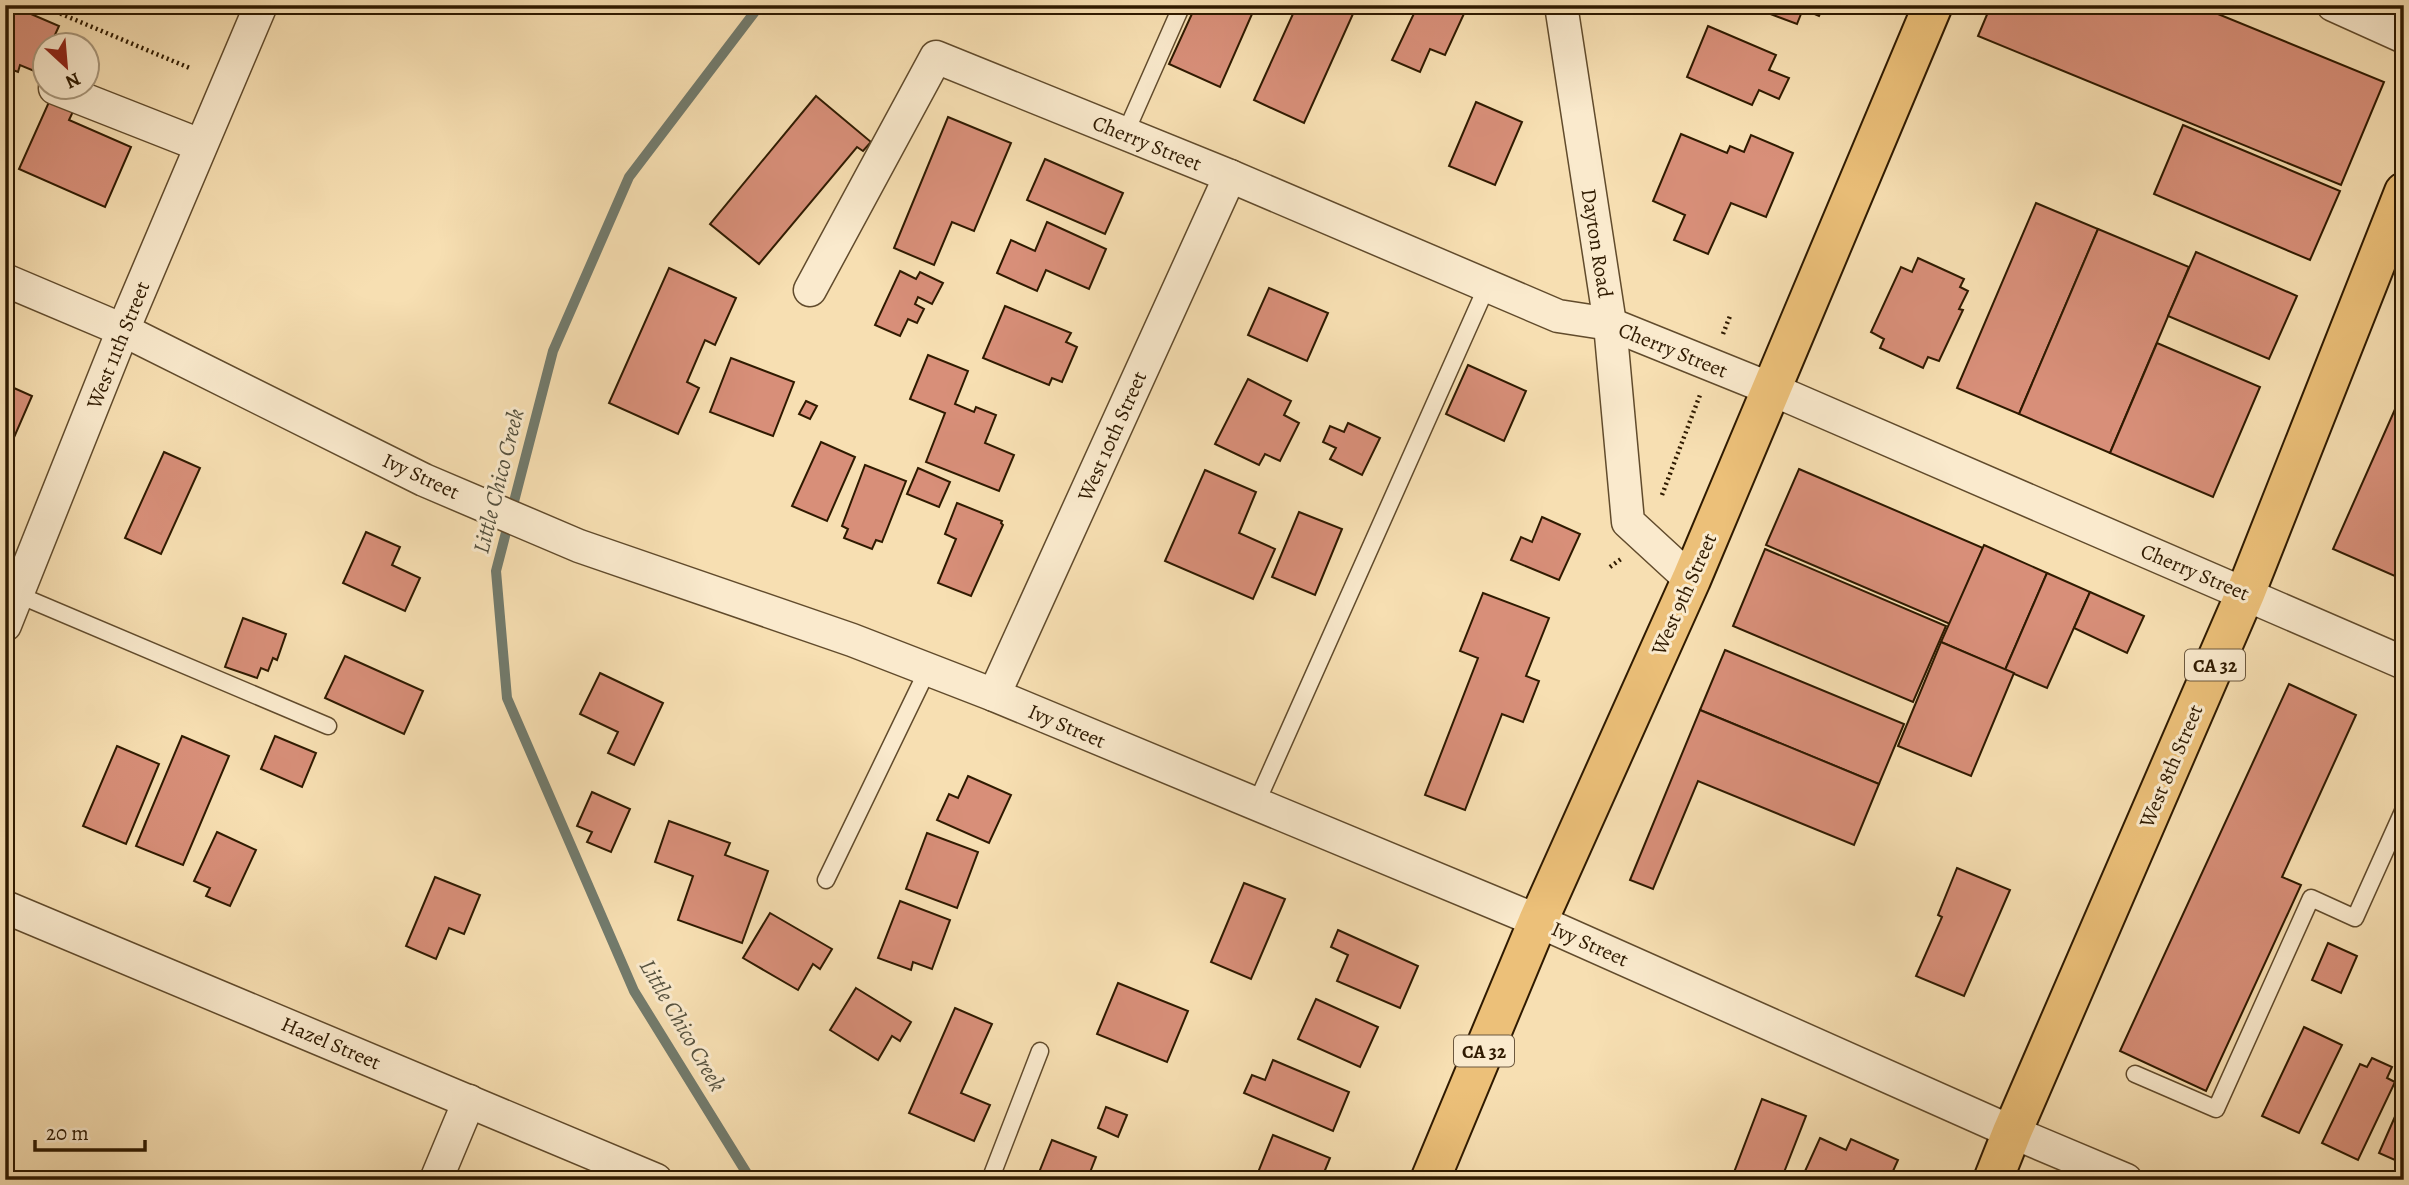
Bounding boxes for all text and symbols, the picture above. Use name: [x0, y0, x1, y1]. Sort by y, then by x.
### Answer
north arrow: [32, 32, 102, 102]
text: N: [61, 66, 85, 95]
street label: Cherry Street: [1088, 108, 1206, 178]
street label: Dayton Road: [1575, 186, 1620, 300]
street label: West 11th Street: [79, 277, 156, 414]
street label: Cherry Street: [1614, 315, 1732, 385]
street label: West 10th Street: [1070, 367, 1153, 506]
water label: Little Chico Creek: [466, 406, 531, 557]
street label: Ivy Street: [378, 446, 464, 506]
street label: West 9th Street: [1644, 529, 1723, 660]
street label: Cherry Street: [2136, 537, 2254, 607]
road number: CA 32: [2185, 650, 2245, 680]
street label: Ivy Street: [1024, 697, 1110, 755]
street label: West 8th Street: [2132, 700, 2210, 833]
street label: Ivy Street: [1547, 915, 1633, 973]
water label: Little Chico Creek: [632, 953, 733, 1097]
street label: Hazel Street: [277, 1010, 385, 1076]
road number: CA 32: [1454, 1036, 1514, 1066]
scale bar: [35, 1108, 145, 1152]
text: 20 m: [46, 1119, 89, 1147]

